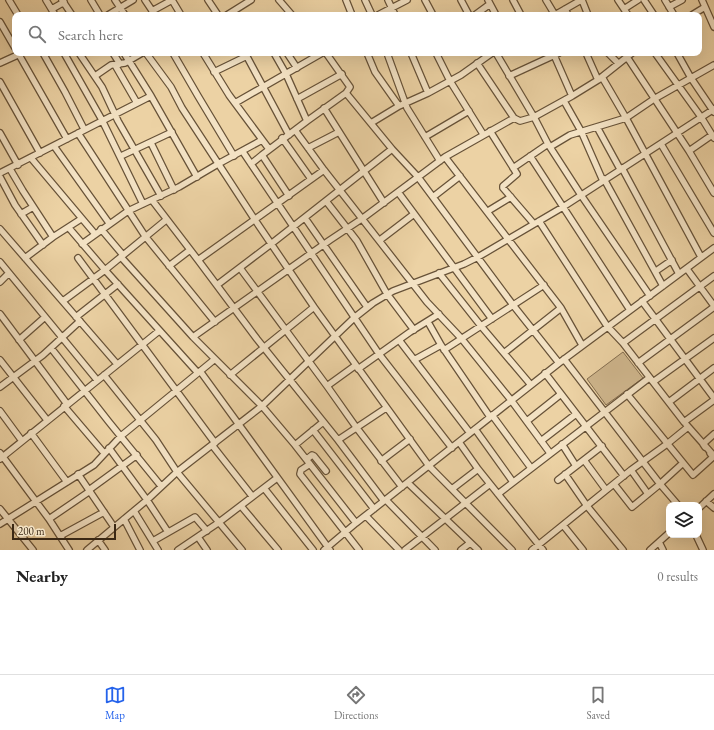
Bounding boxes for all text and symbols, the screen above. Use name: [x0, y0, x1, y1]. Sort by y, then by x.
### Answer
search box: [12, 12, 702, 56]
icon: search: [26, 23, 48, 45]
text: Search here: [58, 25, 123, 44]
map controls: [666, 502, 702, 538]
button: layers: [666, 502, 702, 538]
scale bar: [12, 522, 116, 541]
text: 200 m: [18, 524, 45, 538]
text: Nearby: [16, 565, 68, 587]
text: 0 results: [657, 568, 698, 585]
tab: Map: [104, 684, 126, 722]
tab: Directions: [334, 684, 378, 722]
tab: Saved: [586, 684, 610, 722]

